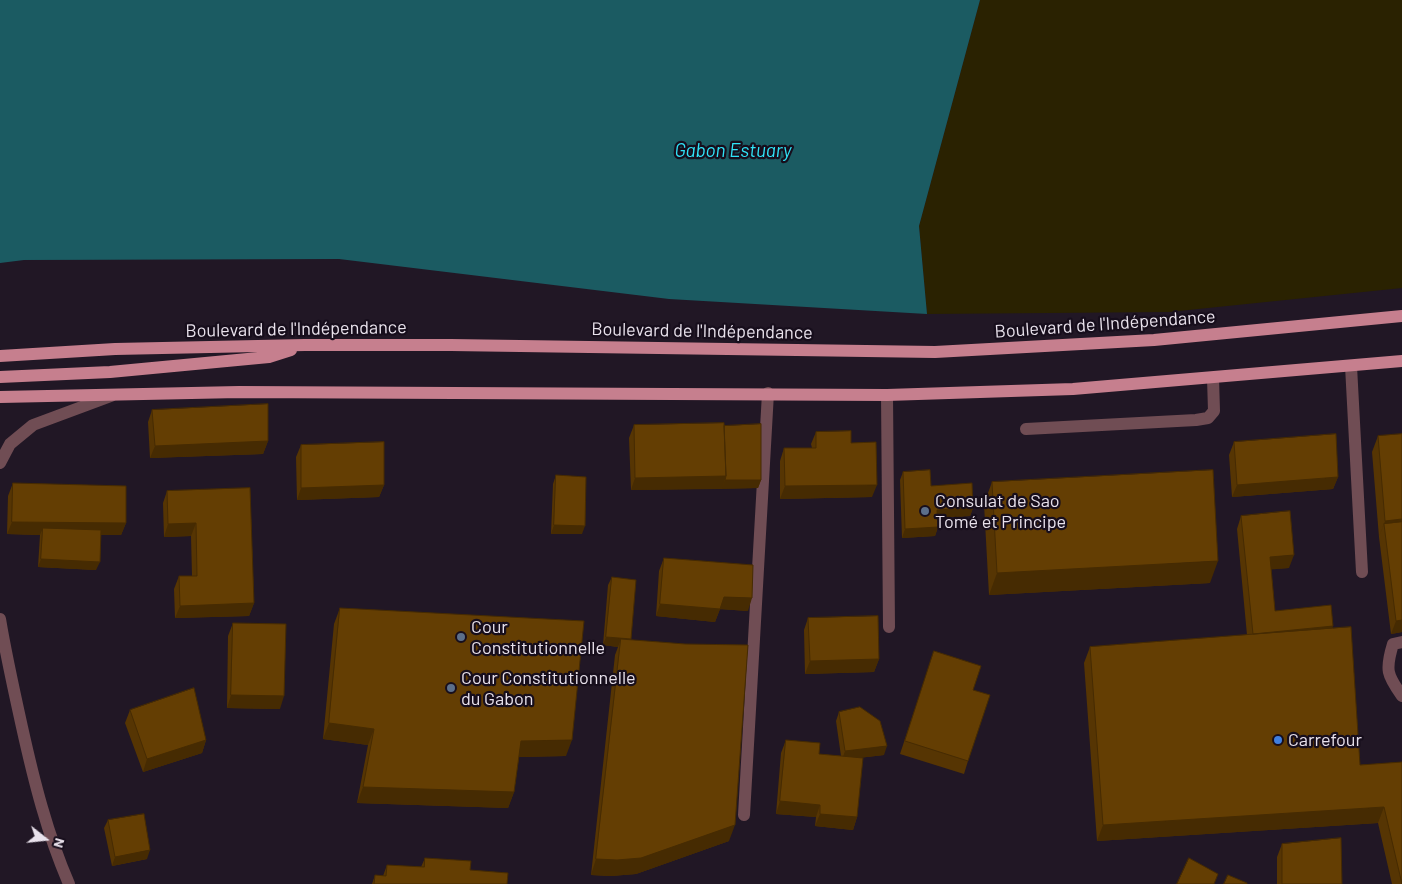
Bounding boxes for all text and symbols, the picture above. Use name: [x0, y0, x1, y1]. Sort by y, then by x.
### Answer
water label: Gabon Estuary: [674, 140, 792, 162]
street label: Boulevard de l'Indépendance: [994, 306, 1216, 342]
street label: Boulevard de l'Indépendance: [185, 316, 407, 342]
street label: Boulevard de l'Indépendance: [591, 318, 813, 344]
place label: Consulat de Sao Tomé et Principe: [935, 490, 1066, 532]
marker: Consulat de Sao Tomé et Principe: [919, 505, 931, 517]
place label: Cour Constitutionnelle: [471, 616, 605, 659]
marker: Cour Constitutionnelle: [455, 631, 467, 643]
place label: Cour Constitutionnelle du Gabon: [461, 667, 636, 710]
marker: Cour Constitutionnelle du Gabon: [445, 682, 457, 694]
place label: Carrefour: [1288, 729, 1362, 751]
marker: Carrefour: [1272, 734, 1284, 746]
north arrow: [20, 814, 70, 864]
text: N: [50, 836, 69, 850]

